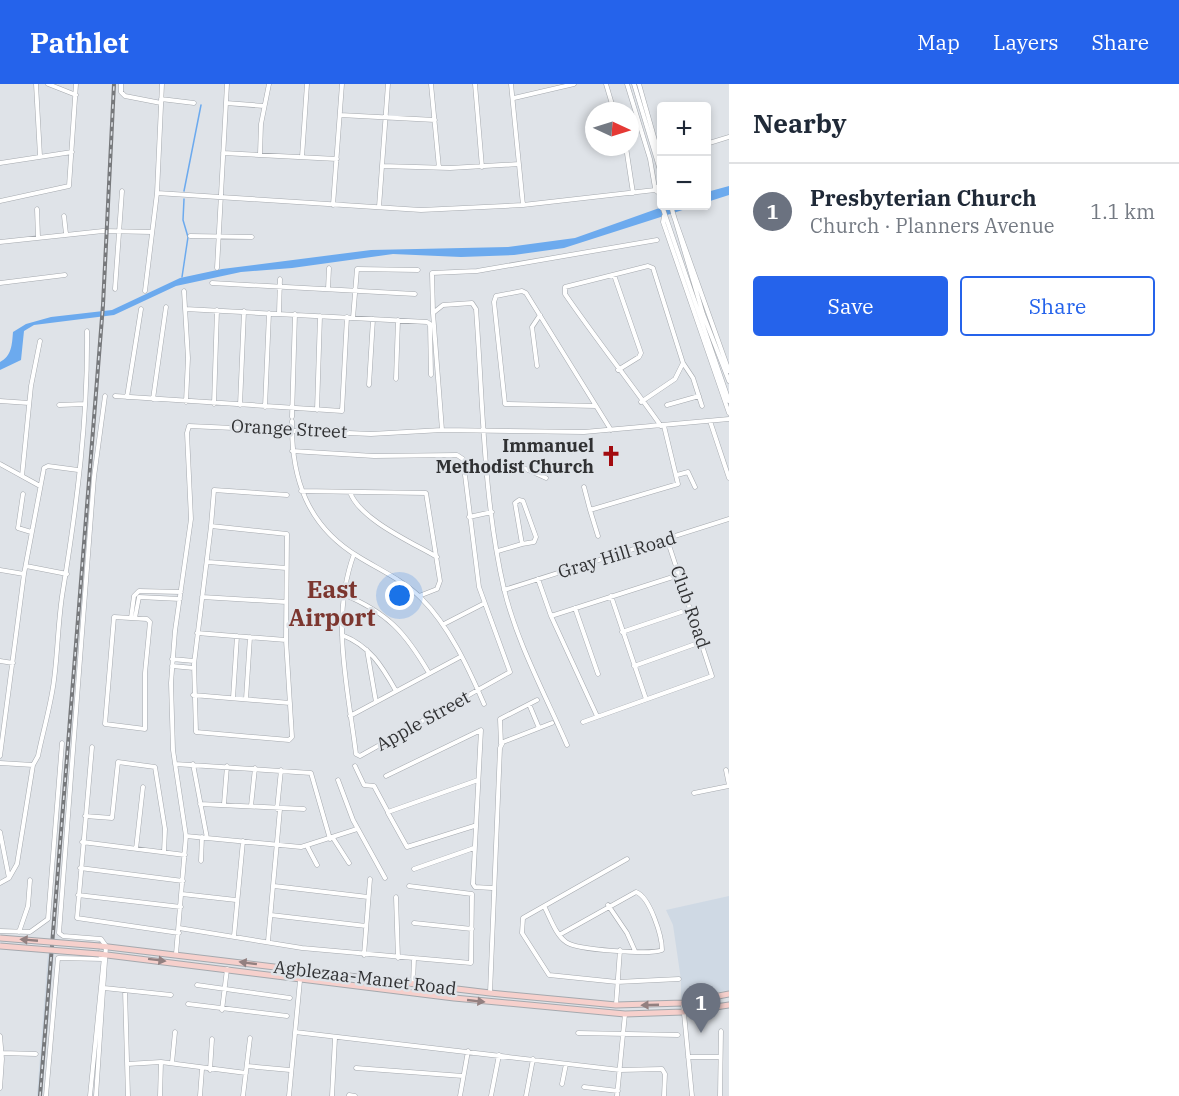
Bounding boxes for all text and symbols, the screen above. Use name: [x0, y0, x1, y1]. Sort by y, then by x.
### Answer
text: Pathlet: [30, 24, 129, 61]
text: Map: [917, 28, 960, 56]
text: Layers: [993, 28, 1059, 56]
text: Share: [1092, 28, 1149, 56]
north arrow: [585, 102, 639, 156]
map controls: [657, 102, 711, 210]
button: +: [657, 102, 711, 156]
text: Nearby: [753, 106, 847, 140]
button: −: [657, 156, 711, 210]
text: Presbyterian Church: [810, 183, 1037, 212]
text: 1: [767, 198, 779, 225]
text: 1.1 km: [1090, 198, 1155, 225]
text: Church · Planners Avenue: [810, 212, 1055, 239]
button: Save: [753, 276, 948, 336]
button: Share: [960, 276, 1155, 336]
street label: Orange Street: [230, 414, 348, 443]
place label: Immanuel Methodist Church: [436, 434, 594, 478]
church icon: Immanuel Methodist Church: [599, 444, 623, 468]
street label: Gray Hill Road: [555, 526, 679, 583]
street label: Club Road: [666, 562, 715, 651]
district label: East Airport: [288, 573, 376, 633]
your location: [385, 581, 414, 610]
street label: Apple Street: [372, 685, 474, 756]
one-way arrow: [19, 935, 38, 945]
one-way arrow: [148, 955, 167, 965]
street label: Agblezaa-Manet Road: [272, 955, 458, 1000]
one-way arrow: [238, 958, 257, 967]
pin: 1: [682, 984, 720, 1033]
one-way arrow: [466, 996, 485, 1005]
one-way arrow: [641, 1000, 660, 1010]

